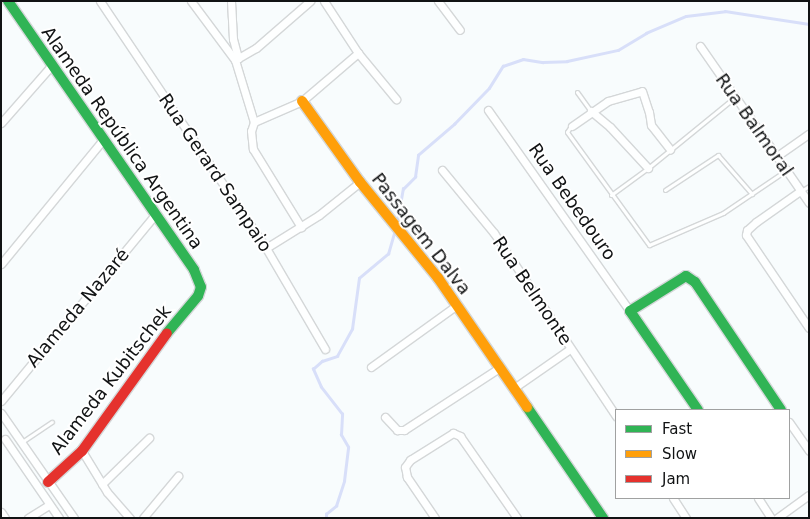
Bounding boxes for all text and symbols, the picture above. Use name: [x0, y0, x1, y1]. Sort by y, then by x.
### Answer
street label: Alameda República Argentina: [37, 23, 207, 253]
street label: Rua Balmoral: [711, 70, 797, 180]
street label: Rua Gerard Sampaio: [154, 90, 276, 256]
street label: Rua Bebedouro: [524, 139, 620, 265]
street label: Passagem Dalva: [367, 169, 475, 299]
street label: Rua Belmonte: [488, 233, 576, 349]
street label: Alameda Nazaré: [22, 244, 134, 372]
street label: Alameda Kubitschek: [46, 301, 176, 459]
legend: [615, 409, 790, 499]
text: Fast: [662, 420, 692, 438]
text: Slow: [662, 445, 697, 463]
text: Jam: [662, 470, 690, 488]

